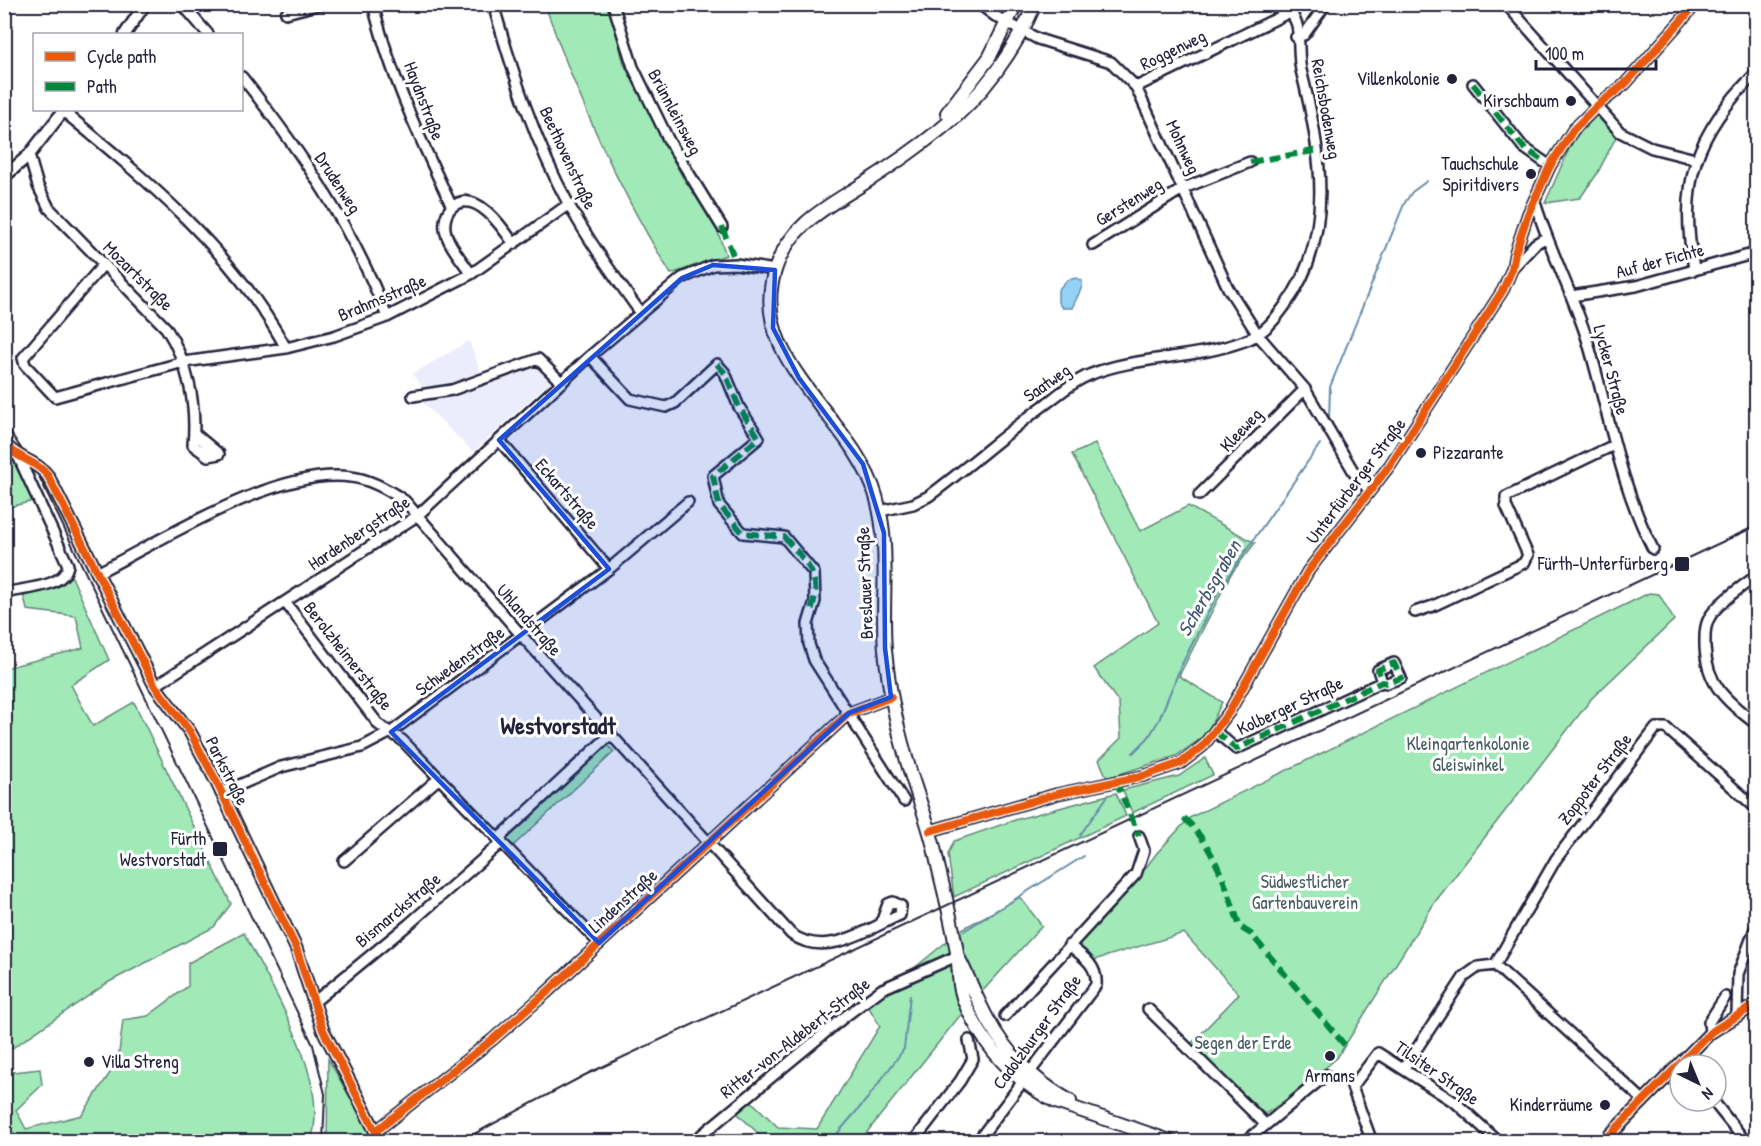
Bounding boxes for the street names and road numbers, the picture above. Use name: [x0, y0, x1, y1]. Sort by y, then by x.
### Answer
street label: Roggenweg: [1136, 23, 1210, 76]
street label: Reichsbodenweg: [1305, 57, 1348, 161]
street label: Haydnstraße: [398, 58, 451, 144]
street label: Brünnleinsweg: [642, 64, 709, 159]
street label: Beethovenstraße: [534, 102, 603, 213]
street label: Mohnweg: [1160, 116, 1207, 178]
street label: Drudenweg: [309, 147, 368, 218]
street label: Gerstenweg: [1090, 171, 1167, 232]
street label: Mozartstraße: [98, 235, 179, 316]
street label: Auf der Fichte: [1613, 237, 1707, 284]
street label: Brahmsstraße: [334, 268, 430, 327]
street label: Lycker Straße: [1587, 322, 1635, 418]
street label: Saatweg: [1018, 357, 1075, 408]
street label: Kleeweg: [1214, 402, 1268, 457]
street label: Unterfürberger Straße: [1300, 413, 1411, 549]
street label: Eckartstraße: [530, 453, 605, 534]
street label: Hardenbergstraße: [303, 489, 415, 576]
street label: Breslauer Straße: [850, 526, 879, 640]
street label: Uhlandstraße: [491, 578, 568, 661]
street label: Berolzheimerstraße: [298, 596, 399, 715]
street label: Schwedenstraße: [410, 620, 509, 701]
street label: Kolberger Straße: [1233, 670, 1347, 741]
street label: Zoppoter Straße: [1552, 728, 1637, 830]
street label: Parkstraße: [200, 732, 255, 809]
street label: Lindenstraße: [583, 863, 663, 938]
street label: Bismarckstraße: [350, 866, 446, 953]
street label: Cadolzburger Straße: [986, 969, 1087, 1094]
street label: Ritter-von-Aldebert-Straße: [715, 971, 875, 1104]
street label: Tilsiter Straße: [1390, 1034, 1484, 1111]

